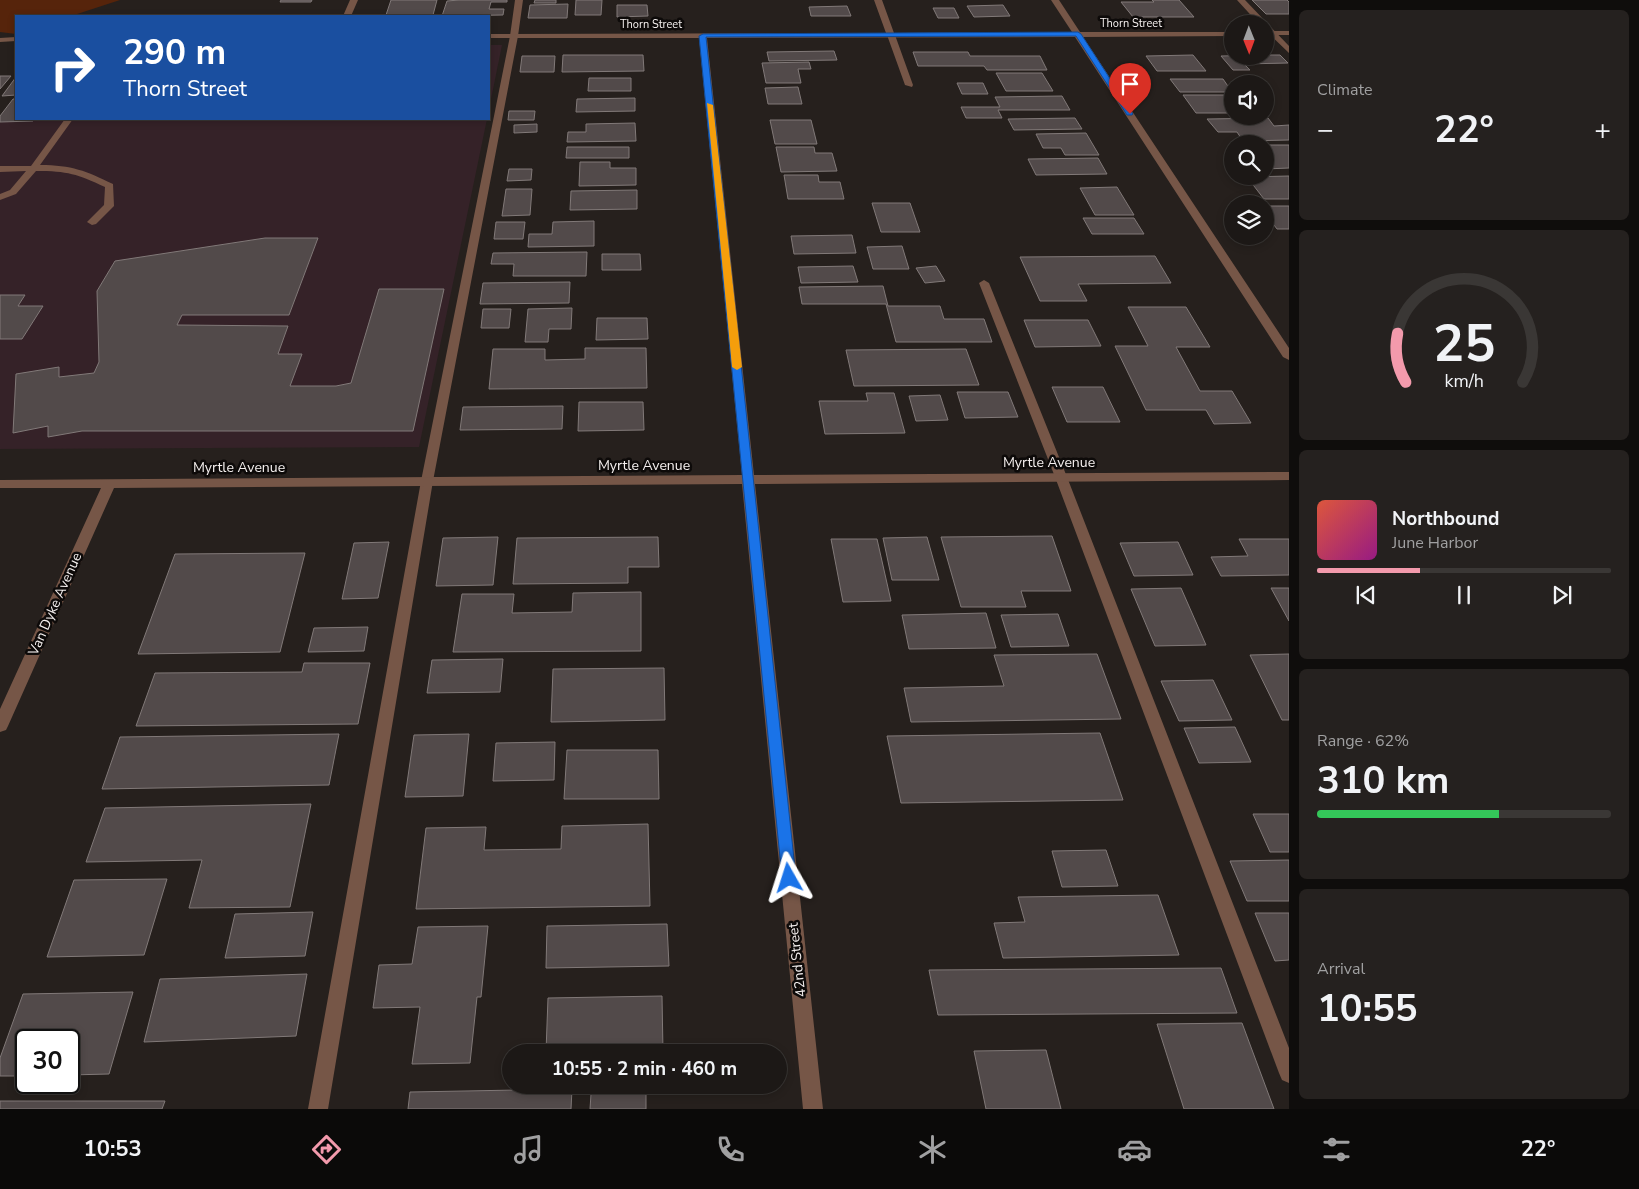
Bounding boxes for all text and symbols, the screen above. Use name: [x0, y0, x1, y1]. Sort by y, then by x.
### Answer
north arrow: [1224, 15, 1274, 65]
map controls: [1224, 15, 1274, 245]
street label: Thorn Street: [1100, 16, 1162, 31]
street label: Thorn Street: [620, 17, 682, 32]
text: 290 m: [123, 29, 226, 76]
icon: right: [40, 35, 105, 100]
pin: [1109, 63, 1151, 114]
icon: arrive: [1116, 70, 1144, 98]
text: Thorn Street: [123, 74, 247, 104]
button: sound: [1224, 75, 1274, 125]
text: Climate: [1317, 79, 1372, 101]
text: 22°: [1434, 104, 1494, 155]
text: −: [1317, 111, 1334, 149]
text: +: [1594, 111, 1611, 149]
button: search: [1224, 135, 1274, 185]
button: layers: [1224, 195, 1274, 245]
text: 25: [1433, 308, 1495, 379]
text: km/h: [1444, 369, 1484, 393]
street label: Myrtle Avenue: [1003, 453, 1095, 472]
street label: Myrtle Avenue: [598, 456, 690, 475]
street label: Myrtle Avenue: [193, 458, 285, 477]
text: Northbound: [1392, 506, 1499, 532]
text: June Harbor: [1392, 532, 1478, 554]
street label: Van Dyke Avenue: [23, 549, 86, 659]
icon: previous: [1352, 581, 1380, 609]
icon: pause: [1450, 581, 1478, 609]
icon: next: [1548, 581, 1576, 609]
text: Range · 62%: [1317, 730, 1409, 752]
text: 310 km: [1317, 755, 1449, 806]
position arrow: [762, 851, 814, 903]
street label: 42nd Street: [784, 922, 810, 998]
text: Arrival: [1317, 958, 1365, 980]
text: 10:55: [1317, 983, 1418, 1034]
speed limit sign: 30: [15, 1029, 80, 1094]
text: 10:55 · 2 min · 460 m: [552, 1056, 737, 1082]
icon: directions: [309, 1132, 344, 1167]
icon: music: [511, 1132, 546, 1167]
icon: phone: [713, 1132, 748, 1167]
icon: climate: [915, 1132, 950, 1167]
icon: car: [1117, 1132, 1152, 1167]
icon: filters: [1319, 1132, 1354, 1167]
text: 10:53: [83, 1134, 142, 1164]
text: 22°: [1521, 1134, 1555, 1164]

